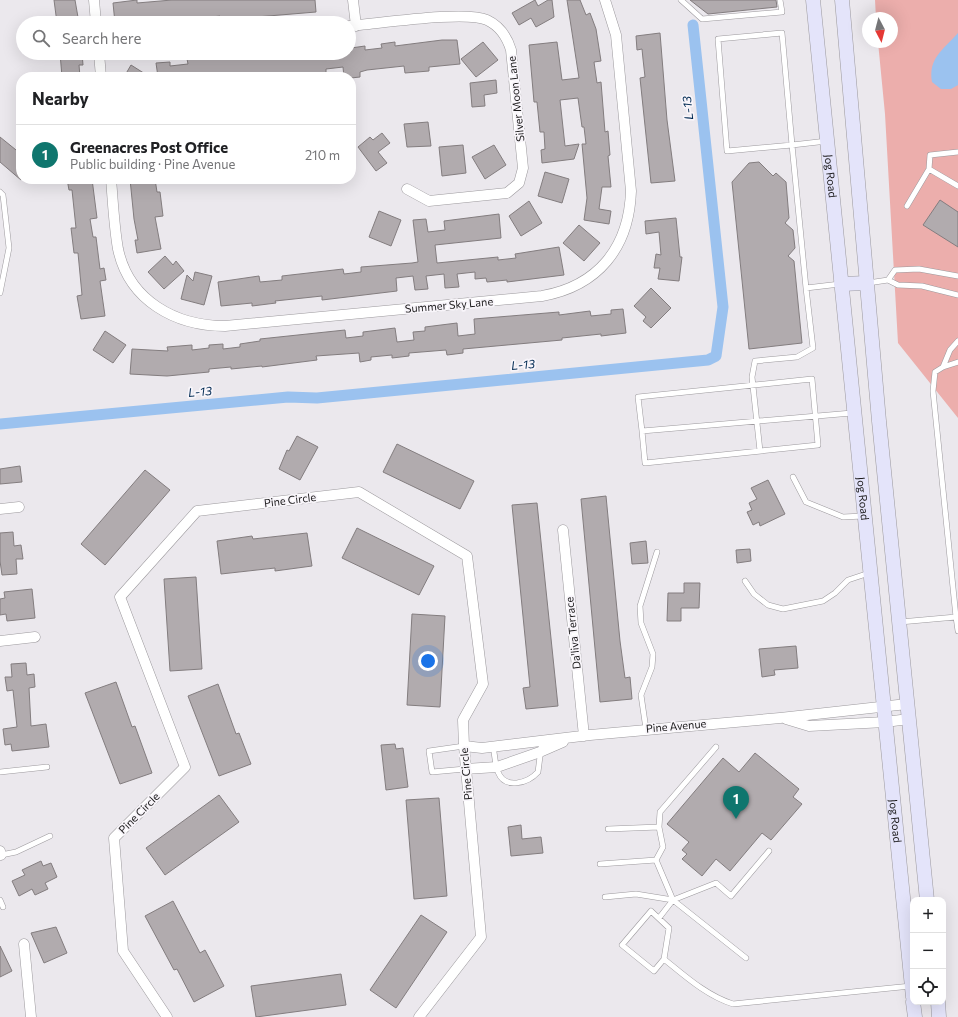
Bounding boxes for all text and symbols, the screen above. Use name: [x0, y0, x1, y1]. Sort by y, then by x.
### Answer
north arrow: [862, 12, 898, 48]
search box: [16, 16, 356, 60]
icon: search: [30, 27, 52, 49]
text: Search here: [62, 29, 141, 47]
street label: Silver Moon Lane: [505, 55, 526, 143]
text: Nearby: [32, 88, 89, 109]
water label: L-13: [679, 95, 695, 121]
text: Greenacres Post Office: [70, 138, 228, 156]
text: 1: [42, 147, 48, 163]
text: 210 m: [305, 147, 340, 163]
street label: Jog Road: [822, 154, 840, 198]
text: Public building · Pine Avenue: [70, 156, 235, 172]
street label: Summer Sky Lane: [404, 294, 494, 315]
water label: L-13: [510, 356, 536, 372]
water label: L-13: [187, 383, 213, 399]
street label: Jog Road: [854, 476, 872, 521]
street label: Pine Circle: [263, 490, 317, 509]
street label: Da'liva Terrace: [562, 596, 583, 670]
your location: [418, 651, 438, 671]
street label: Pine Avenue: [645, 716, 707, 735]
street label: Pine Circle: [457, 747, 474, 801]
pin: 1: [723, 786, 749, 819]
street label: Pine Circle: [115, 789, 162, 836]
street label: Jog Road: [886, 799, 904, 843]
map controls: [910, 897, 946, 1005]
button: +: [910, 897, 946, 933]
button: −: [910, 933, 946, 969]
button: locate: [910, 969, 946, 1005]

